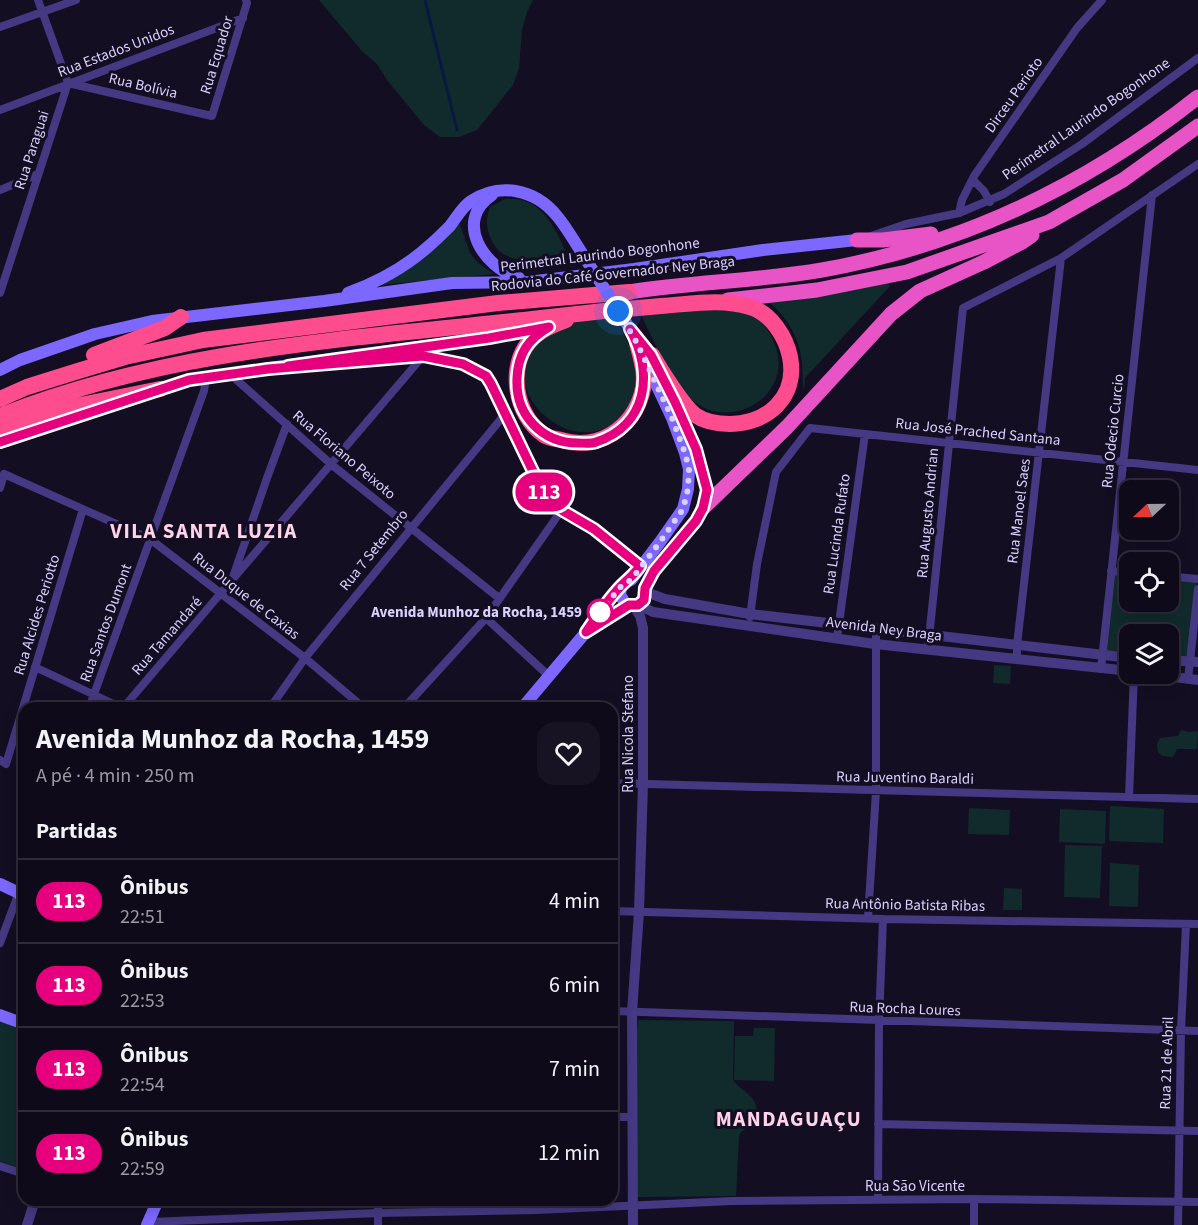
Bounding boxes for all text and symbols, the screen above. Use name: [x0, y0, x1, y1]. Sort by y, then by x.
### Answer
street label: Rua Equador: [195, 13, 239, 97]
street label: Rua Estados Unidos: [55, 19, 177, 83]
street label: Dirceu Perioto: [980, 53, 1048, 137]
street label: Perimetral Laurindo Bogonhone: [998, 53, 1174, 185]
street label: Rua Bolívia: [107, 68, 179, 104]
street label: Rua Paraguai: [9, 108, 55, 192]
street label: Perimetral Laurindo Bogonhone: [499, 232, 701, 278]
street label: Rodovia do Café Governador Ney Braga: [490, 251, 736, 297]
your location: [603, 296, 633, 326]
street label: Rua Odecio Curcio: [1097, 373, 1129, 489]
street label: Rua Floriano Peixoto: [288, 406, 400, 504]
street label: Rua José Prached Santana: [894, 413, 1062, 451]
street label: Rua Augusto Andrian: [912, 447, 944, 579]
street label: Rua Manoel Saes: [1002, 457, 1036, 565]
line badge: 113: [510, 472, 578, 512]
street label: Rua Lucinda Rufato: [818, 472, 856, 596]
text: 113: [527, 477, 561, 507]
north arrow: [1119, 480, 1179, 540]
map controls: [1119, 480, 1179, 684]
street label: Rua 7 Setembro: [335, 505, 413, 595]
district label: VILA SANTA LUZIA: [109, 516, 298, 546]
street label: Rua Duque de Caxias: [188, 547, 304, 645]
street label: Rua Alcides Periotto: [9, 552, 65, 678]
button: locate: [1119, 552, 1179, 612]
street label: Rua Santos Dumont: [75, 561, 137, 685]
street label: Rua Tamandaré: [127, 592, 207, 680]
marker: Avenida Munhoz da Rocha, 1459: [587, 599, 613, 625]
place label: Avenida Munhoz da Rocha, 1459: [370, 602, 582, 623]
street label: Avenida Ney Braga: [825, 611, 943, 647]
button: layers: [1119, 624, 1179, 684]
street label: Rua Nicola Stefano: [618, 675, 639, 793]
text: Avenida Munhoz da Rocha, 1459: [36, 719, 429, 759]
button: heart: [537, 722, 600, 785]
text: A pé · 4 min · 250 m: [36, 762, 195, 790]
street label: Rua Juventino Baraldi: [836, 766, 974, 790]
text: Partidas: [36, 815, 117, 847]
text: Ônibus: [120, 871, 189, 903]
text: 4 min: [549, 885, 600, 917]
text: 113: [52, 886, 86, 916]
street label: Rua Antônio Batista Ribas: [825, 893, 985, 917]
text: 22:51: [120, 903, 165, 931]
text: Ônibus: [120, 955, 189, 987]
text: 6 min: [549, 969, 600, 1001]
text: 113: [52, 970, 86, 1000]
text: 22:53: [120, 987, 165, 1015]
street label: Rua Rocha Loures: [849, 997, 961, 1021]
street label: Rua 21 de Abril: [1155, 1016, 1179, 1110]
text: Ônibus: [120, 1039, 189, 1071]
text: 7 min: [549, 1053, 600, 1085]
text: 113: [52, 1054, 86, 1084]
text: 22:54: [120, 1071, 165, 1099]
district label: MANDAGUAÇU: [716, 1104, 862, 1134]
text: Ônibus: [120, 1123, 189, 1155]
text: 12 min: [538, 1137, 600, 1169]
text: 113: [52, 1138, 86, 1168]
text: 22:59: [120, 1155, 165, 1183]
street label: Rua São Vicente: [865, 1176, 965, 1197]

